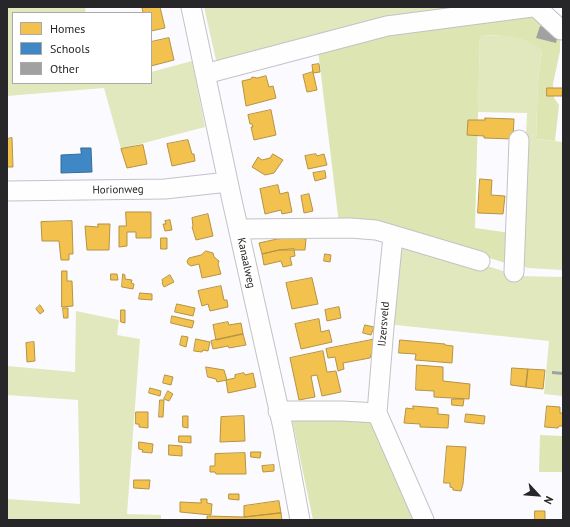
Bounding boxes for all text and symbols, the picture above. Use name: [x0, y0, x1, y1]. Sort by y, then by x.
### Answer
legend: [12, 12, 152, 84]
text: Homes: [50, 21, 85, 36]
text: Schools: [50, 41, 90, 56]
text: Other: [50, 61, 79, 76]
street label: Horionweg: [92, 183, 144, 197]
street label: Kanaalweg: [234, 237, 258, 289]
street label: IJzersveld: [375, 301, 393, 347]
north arrow: [518, 475, 558, 515]
text: N: [541, 494, 557, 507]

